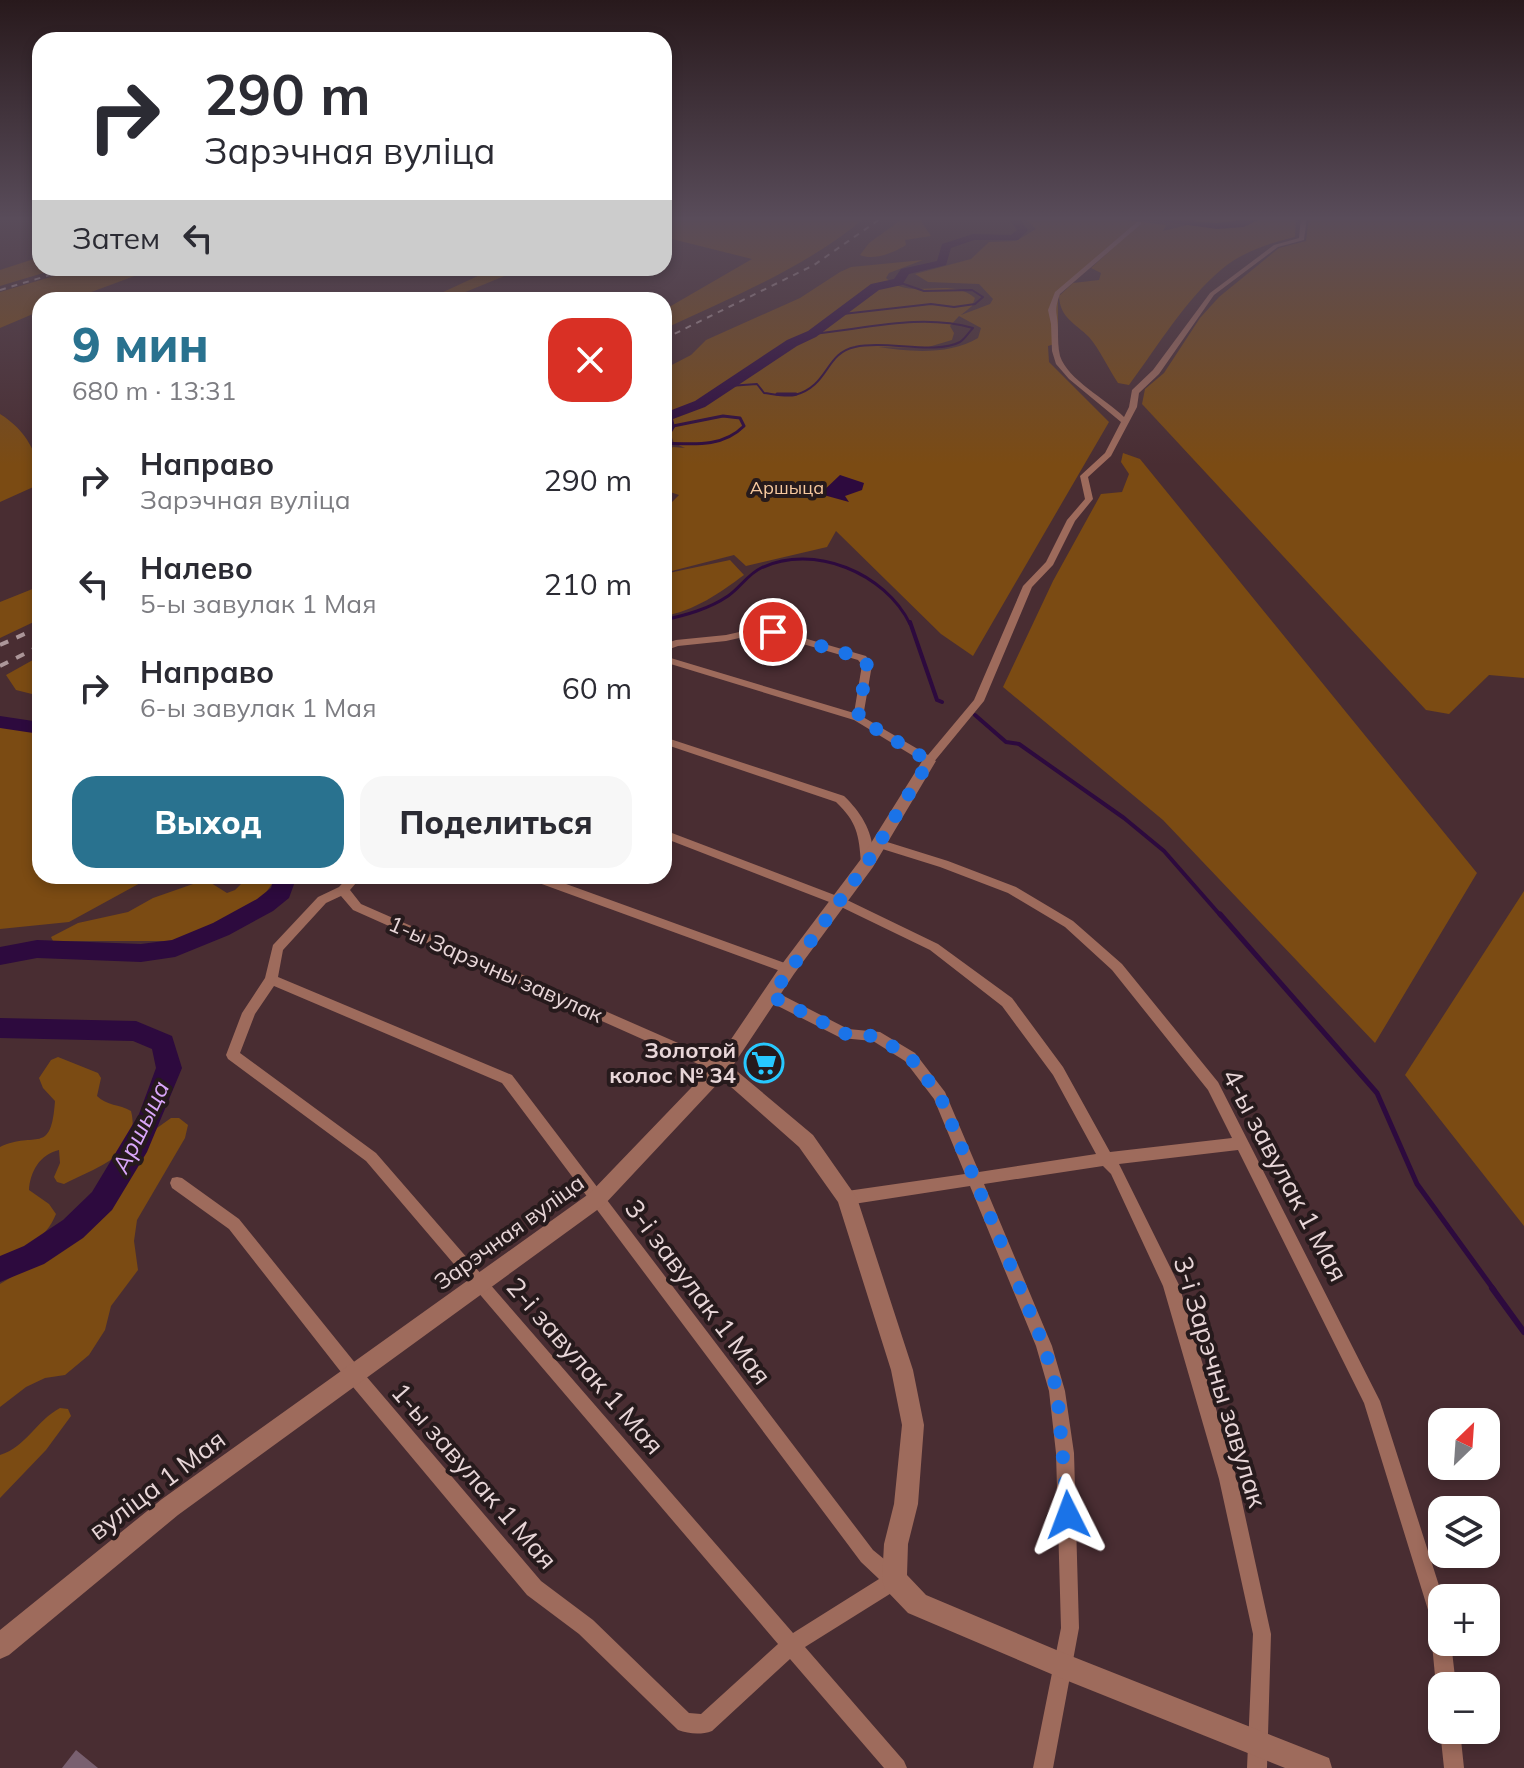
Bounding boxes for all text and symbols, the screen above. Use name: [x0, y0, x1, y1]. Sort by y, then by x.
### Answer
text: 290 m: [204, 59, 371, 129]
icon: right: [72, 64, 176, 168]
text: Зарэчная вуліца: [204, 128, 496, 173]
icon: left: [176, 216, 220, 260]
text: Затем: [72, 219, 160, 257]
text: 9 мин: [72, 314, 209, 374]
button: close: [548, 318, 632, 402]
text: 680 m · 13:31: [72, 374, 236, 407]
text: Направо: [140, 445, 274, 483]
icon: right: [72, 458, 116, 502]
text: 290 m: [544, 461, 632, 499]
park label: Аршыца: [750, 476, 824, 499]
text: Зарэчная вуліца: [140, 483, 351, 516]
text: Налево: [140, 549, 253, 587]
icon: left: [72, 562, 116, 606]
text: 210 m: [544, 565, 632, 603]
text: 5-ы завулак 1 Мая: [140, 587, 376, 620]
pin: [739, 598, 807, 666]
icon: arrive: [751, 610, 795, 654]
text: Направо: [140, 653, 274, 691]
icon: right: [72, 666, 116, 710]
text: 60 m: [562, 669, 632, 707]
text: 6-ы завулак 1 Мая: [140, 691, 376, 724]
button: Выход: [72, 776, 344, 868]
button: Поделиться: [360, 776, 632, 868]
street label: 1-ы Зарэчны завулак: [385, 909, 607, 1029]
place label: Золотой колос № 34: [609, 1036, 736, 1089]
supermarket icon: Золотой колос № 34: [743, 1042, 785, 1084]
street label: 4-ы завулак 1 Мая: [1215, 1063, 1356, 1287]
water label: Аршыца: [104, 1075, 175, 1179]
street label: Зарэчная вуліца: [429, 1168, 589, 1296]
street label: 3-і завулак 1 Мая: [618, 1192, 779, 1391]
street label: 3-і Зарэчны завулак: [1167, 1252, 1274, 1511]
street label: 2-і завулак 1 Мая: [500, 1270, 671, 1461]
street label: 1-ы завулак 1 Мая: [384, 1376, 564, 1576]
north arrow: [1428, 1408, 1500, 1480]
map controls: [1428, 1408, 1500, 1744]
street label: вуліца 1 Мая: [82, 1422, 232, 1547]
position arrow: [1026, 1473, 1110, 1557]
button: layers: [1428, 1496, 1500, 1568]
button: +: [1428, 1584, 1500, 1656]
button: −: [1428, 1672, 1500, 1744]

